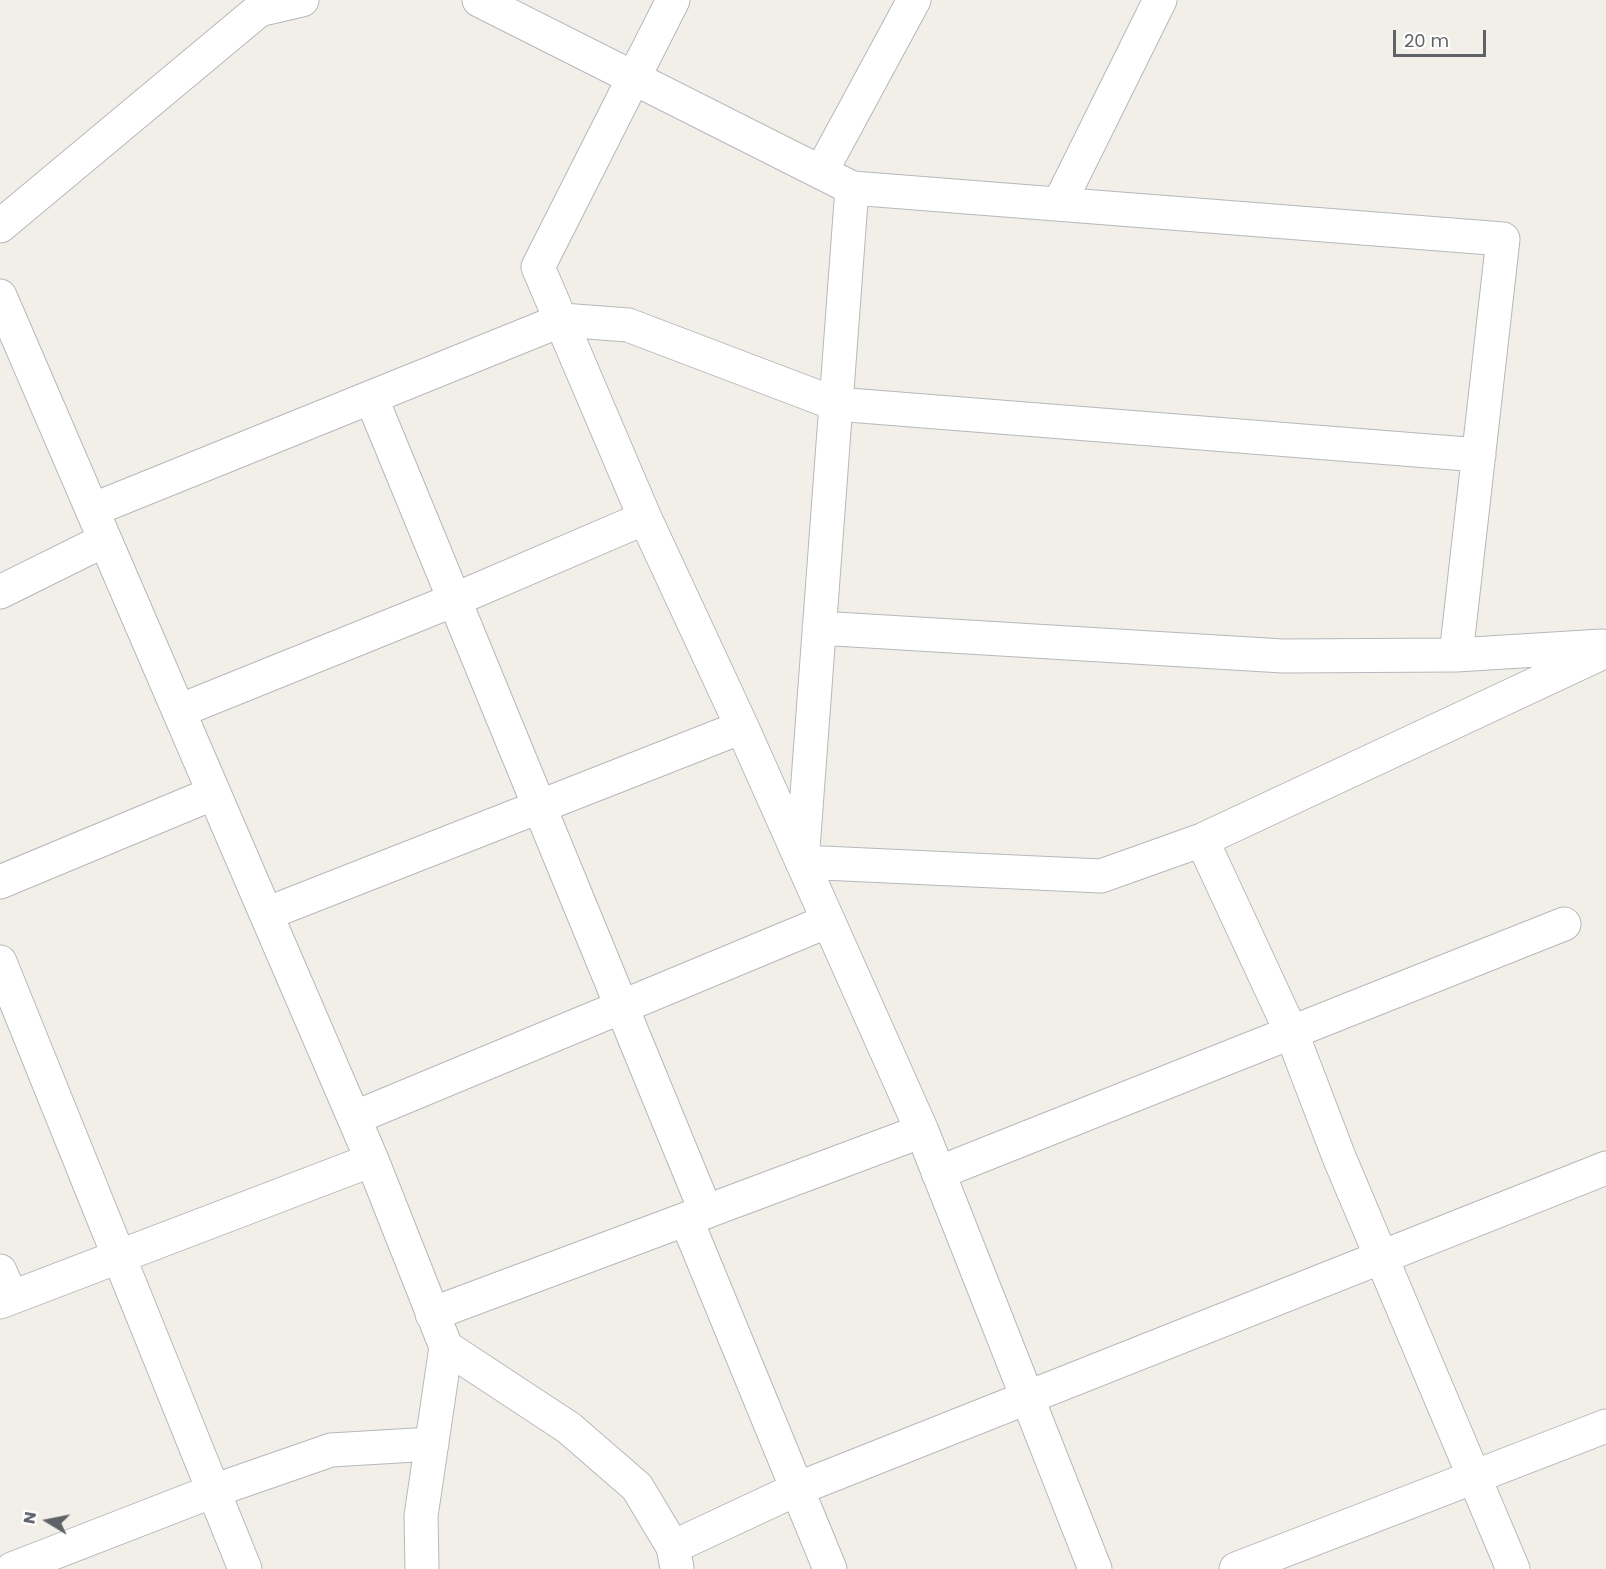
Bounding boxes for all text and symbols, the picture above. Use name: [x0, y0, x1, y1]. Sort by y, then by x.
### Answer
scale bar: [1396, 18, 1489, 56]
text: 20 m: [1404, 28, 1449, 53]
north arrow: [18, 1491, 78, 1551]
text: N: [17, 1510, 42, 1526]

